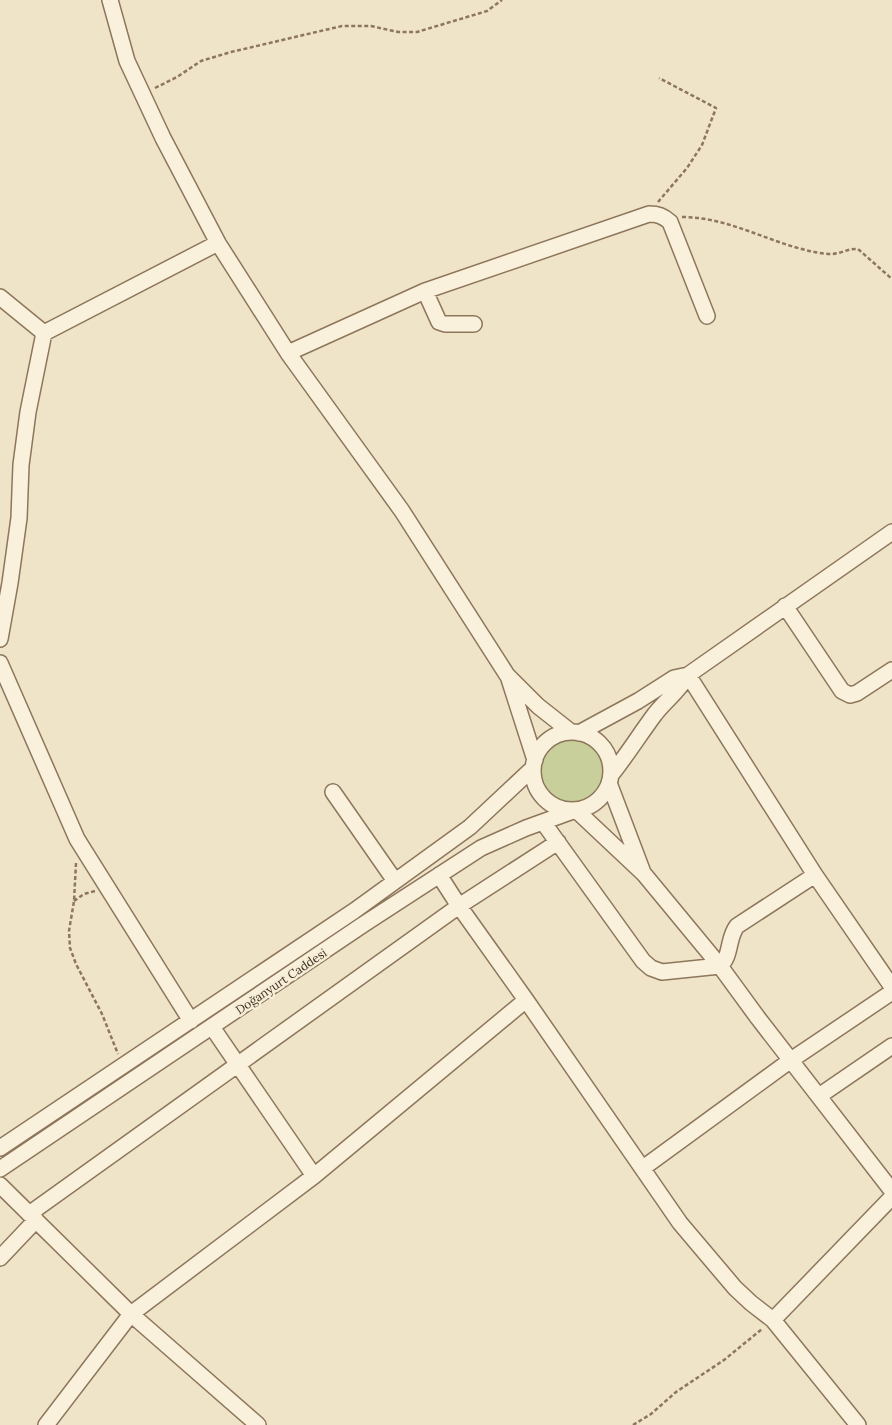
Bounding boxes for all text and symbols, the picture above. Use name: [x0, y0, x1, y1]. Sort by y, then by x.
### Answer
street label: Doğanyurt Caddesi: [232, 945, 330, 1017]

